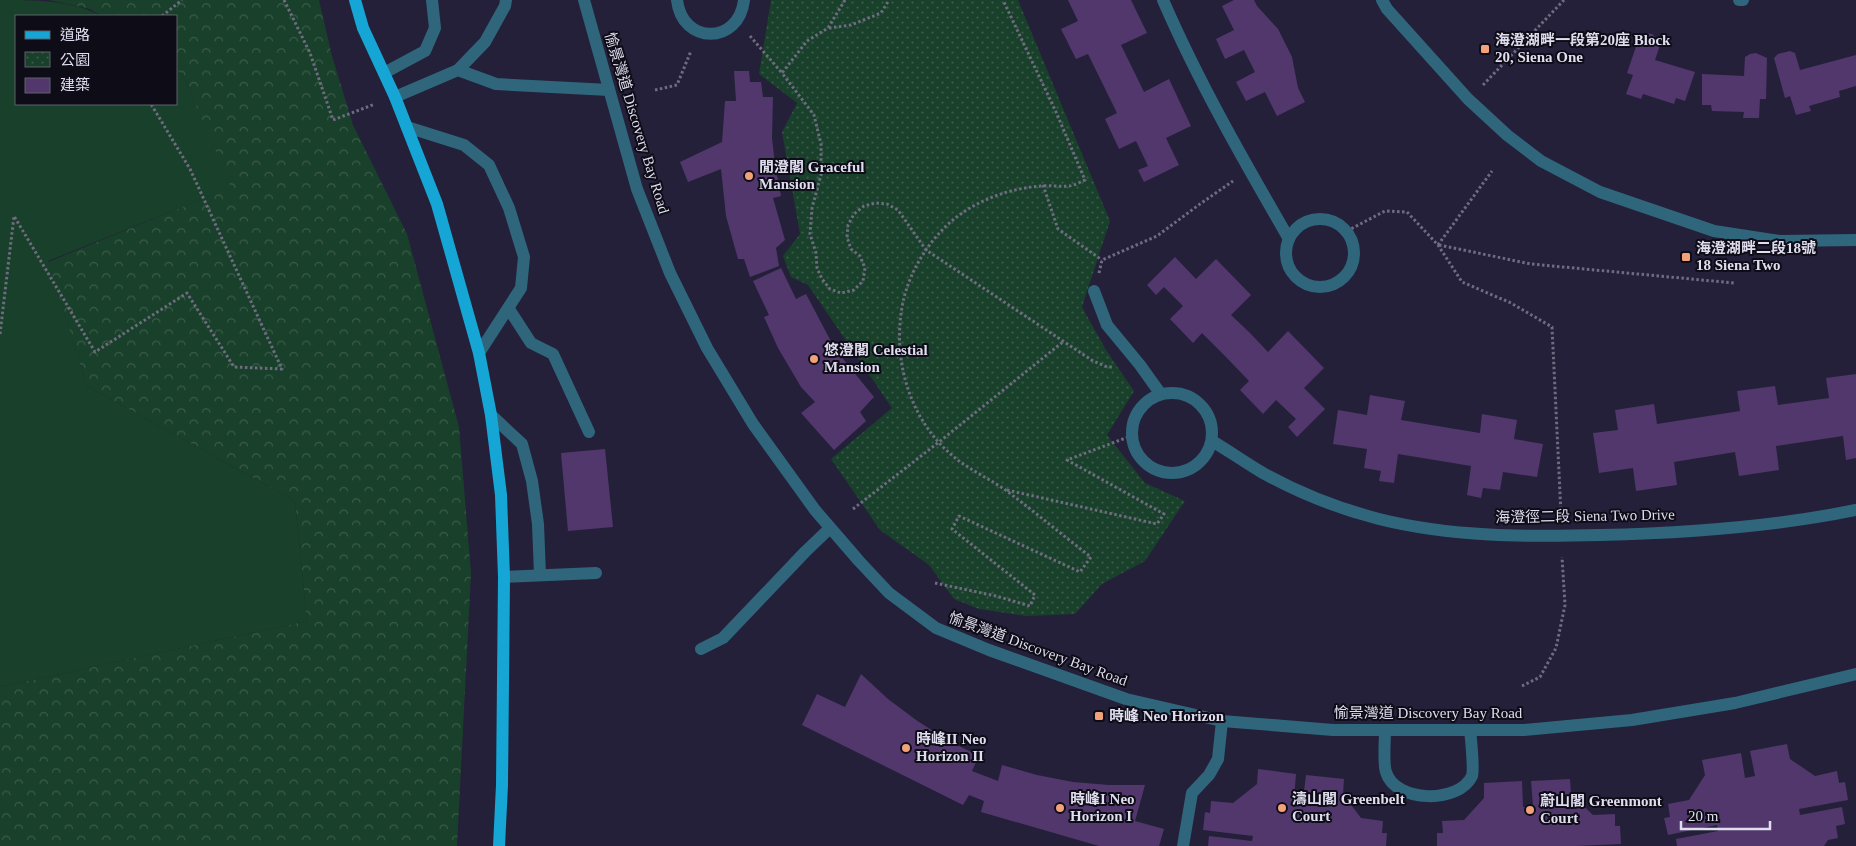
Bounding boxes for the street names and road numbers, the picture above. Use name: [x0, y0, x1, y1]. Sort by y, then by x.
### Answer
street label: 愉景灣道 Discovery Bay Road: [602, 30, 673, 216]
street label: 海澄徑二段 Siena Two Drive: [1495, 506, 1675, 526]
street label: 愉景灣道 Discovery Bay Road: [947, 608, 1130, 689]
street label: 愉景灣道 Discovery Bay Road: [1334, 704, 1523, 721]

